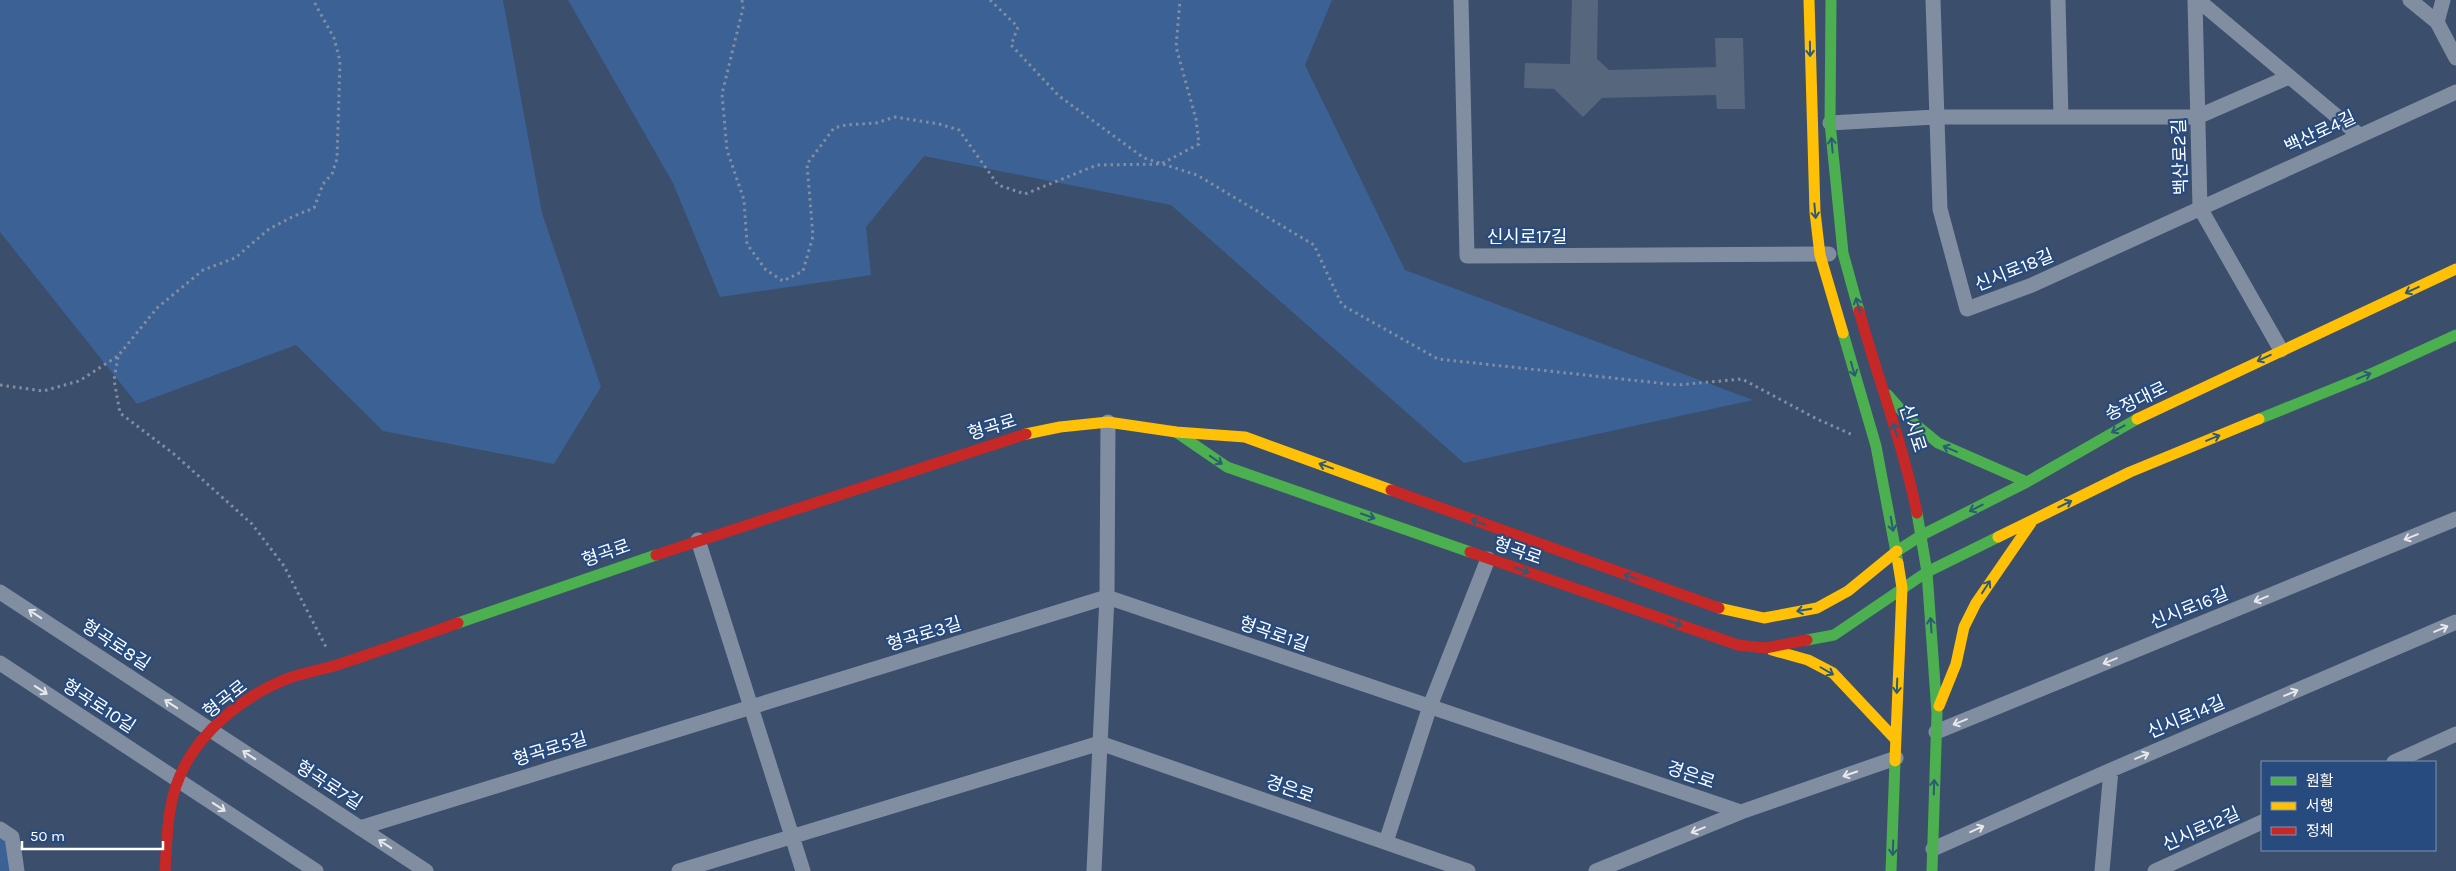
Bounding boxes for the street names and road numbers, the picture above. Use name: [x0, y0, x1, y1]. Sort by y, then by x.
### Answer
street label: 백산로4길: [2281, 106, 2359, 158]
street label: 백산로2길: [2168, 118, 2192, 196]
street label: 신시로17길: [1487, 226, 1567, 248]
street label: 신시로18길: [1971, 244, 2057, 296]
street label: 송정대로: [2101, 377, 2171, 425]
street label: 신시로: [1895, 401, 1931, 455]
street label: 형곡로: [965, 409, 1019, 445]
street label: 형곡로: [1491, 533, 1545, 569]
street label: 형곡로: [579, 535, 633, 571]
street label: 신시로16길: [2147, 582, 2231, 634]
street label: 형곡로3길: [884, 612, 964, 656]
street label: 형곡로1길: [1236, 612, 1312, 656]
street label: 형곡로8길: [78, 615, 154, 675]
street label: 형곡로10길: [58, 674, 140, 738]
street label: 형곡로: [199, 675, 251, 723]
street label: 신시로14길: [2144, 691, 2228, 743]
street label: 형곡로5길: [510, 727, 590, 771]
street label: 형곡로7길: [292, 755, 366, 815]
street label: 경은로: [1664, 757, 1718, 793]
street label: 경은로: [1263, 771, 1317, 807]
street label: 신시로12길: [2159, 802, 2243, 856]

